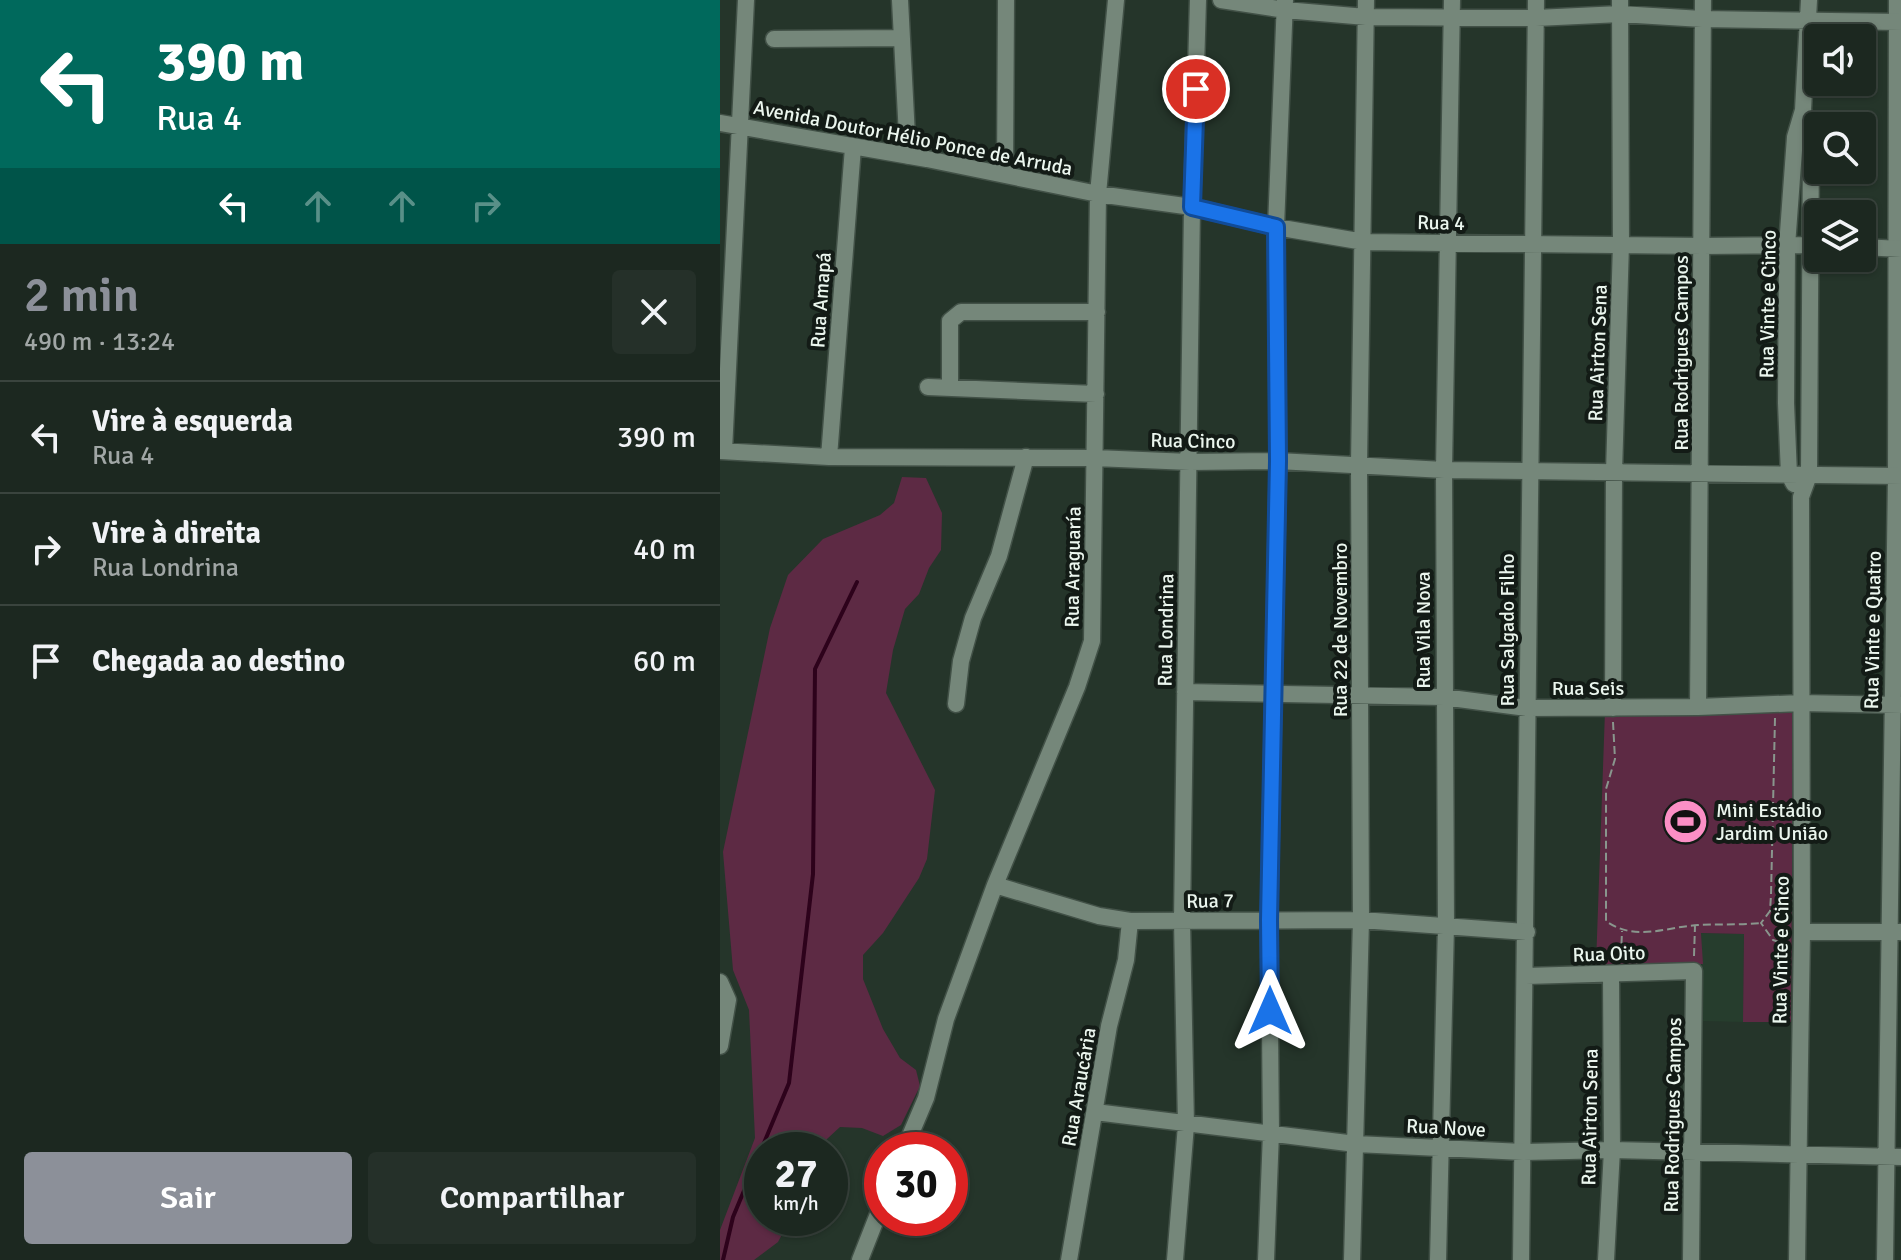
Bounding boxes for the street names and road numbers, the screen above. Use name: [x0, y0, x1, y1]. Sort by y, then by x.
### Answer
street label: Avenida Doutor Hélio Ponce de Arruda: [751, 95, 1075, 181]
street label: Rua 4: [1417, 210, 1465, 236]
street label: Rua Vinte e Cinco: [1754, 229, 1782, 379]
street label: Rua Amapá: [805, 251, 837, 349]
street label: Rua Rodrigues Campos: [1669, 255, 1694, 451]
street label: Rua Airton Sena: [1583, 284, 1613, 422]
street label: Rua Cinco: [1150, 428, 1236, 454]
street label: Rua Araguaría: [1059, 506, 1087, 628]
street label: Rua 22 de Novembro: [1328, 543, 1353, 717]
street label: Rua Vinte e Quatro: [1859, 550, 1887, 710]
street label: Rua Salgado Filho: [1495, 553, 1520, 707]
street label: Rua Vila Nova: [1411, 571, 1436, 689]
street label: Rua Londrina: [1153, 573, 1179, 687]
street label: Rua Seis: [1552, 676, 1624, 701]
street label: Rua Vinte e Cinco: [1767, 875, 1795, 1025]
street label: Rua 7: [1186, 888, 1234, 914]
street label: Rua Oito: [1572, 940, 1646, 968]
street label: Rua Rodrigues Campos: [1659, 1017, 1687, 1213]
street label: Rua Araucária: [1056, 1026, 1102, 1148]
street label: Rua Airton Sena: [1576, 1048, 1604, 1186]
street label: Rua Nove: [1406, 1113, 1486, 1143]

